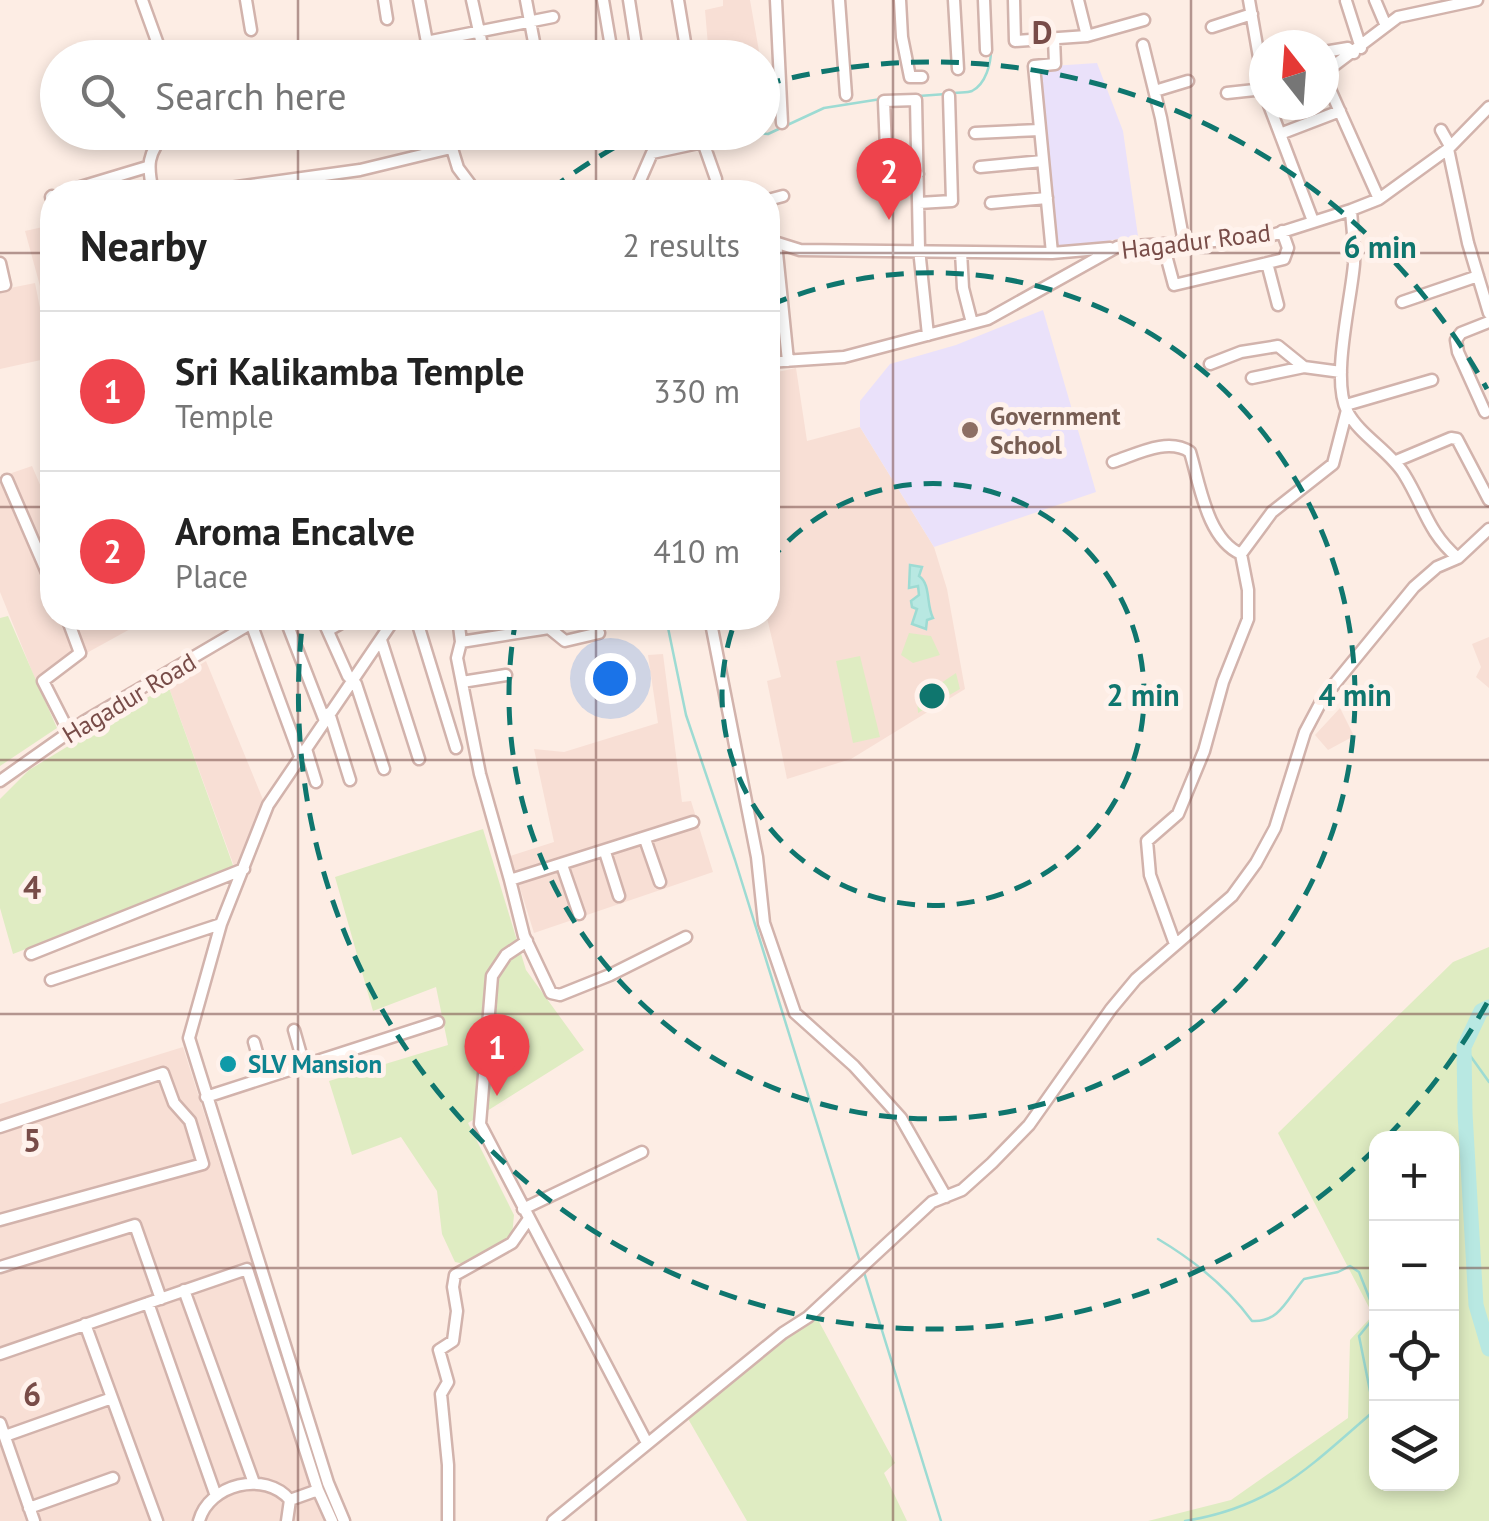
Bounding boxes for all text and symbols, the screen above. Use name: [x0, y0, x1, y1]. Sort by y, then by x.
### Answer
text: D: [1032, 11, 1052, 53]
north arrow: [1249, 30, 1339, 120]
search box: [40, 40, 780, 150]
icon: search: [75, 68, 130, 123]
text: Search here: [155, 71, 347, 120]
pin: 2: [856, 138, 922, 220]
street label: Hagadur Road: [1120, 216, 1272, 266]
text: Nearby: [80, 218, 207, 273]
text: 2 results: [622, 224, 740, 266]
text: 6 min: [1343, 227, 1417, 266]
text: Sri Kalikamba Temple: [175, 346, 525, 395]
text: 1: [103, 370, 122, 412]
text: 330 m: [653, 370, 740, 412]
text: Temple: [175, 395, 274, 437]
place label: Government School: [990, 400, 1121, 461]
marker: Government School: [959, 419, 981, 441]
text: Aroma Encalve: [175, 506, 415, 555]
text: 2: [103, 530, 122, 572]
text: 410 m: [653, 530, 740, 572]
text: Place: [175, 555, 248, 597]
street label: Hagadur Road: [56, 646, 202, 750]
your location: [585, 653, 636, 704]
text: 2 min: [1106, 675, 1180, 714]
text: 4 min: [1318, 675, 1392, 714]
centre of rings: [914, 678, 950, 714]
text: 4: [23, 866, 41, 908]
pin: 1: [464, 1014, 530, 1096]
place label: SLV Mansion: [248, 1048, 382, 1080]
marker: SLV Mansion: [217, 1053, 239, 1075]
text: 5: [23, 1119, 41, 1161]
map controls: [1369, 1131, 1459, 1491]
button: +: [1369, 1131, 1459, 1221]
button: −: [1369, 1221, 1459, 1311]
button: locate: [1369, 1311, 1459, 1401]
text: 6: [23, 1373, 41, 1415]
button: layers: [1369, 1401, 1459, 1491]

